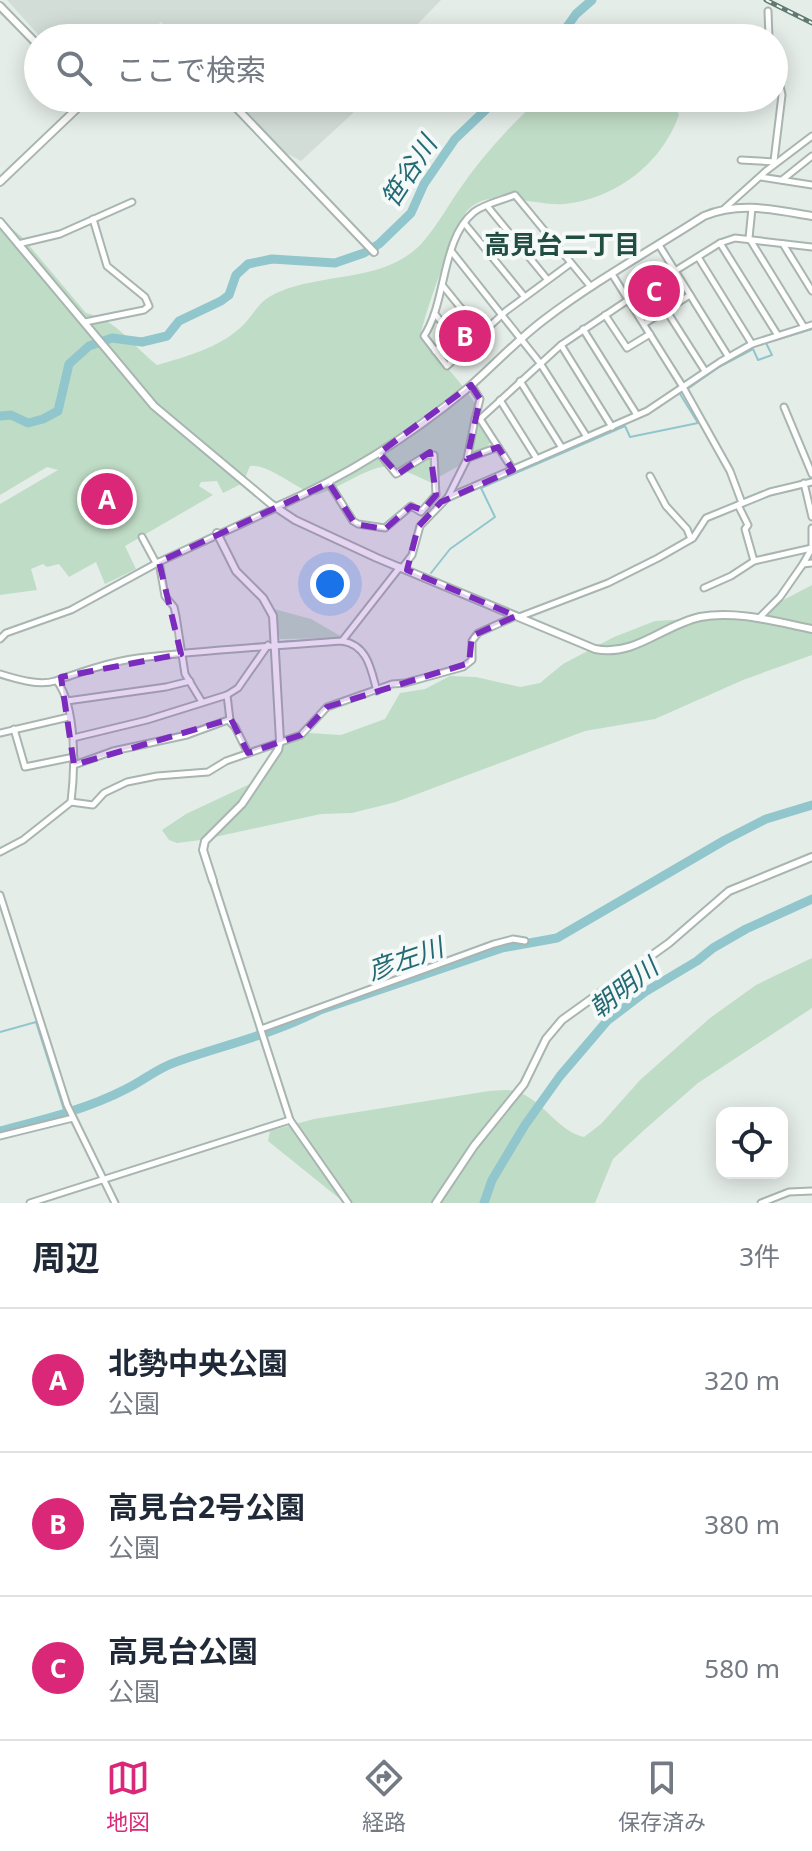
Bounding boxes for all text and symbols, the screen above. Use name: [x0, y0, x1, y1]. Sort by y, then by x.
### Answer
search box: [24, 24, 788, 112]
icon: search: [52, 46, 96, 90]
text: ここで検索: [116, 49, 266, 90]
water label: 笹谷川: [372, 126, 446, 214]
district label: 高見台二丁目: [484, 226, 640, 262]
pin: C: [628, 261, 680, 321]
pin: B: [439, 306, 491, 366]
pin: A: [81, 469, 133, 529]
your location: [310, 564, 350, 604]
water label: 彦左川: [362, 927, 451, 988]
water label: 朝明川: [581, 947, 667, 1025]
map controls: [716, 1107, 788, 1179]
button: locate: [716, 1107, 788, 1179]
text: 周辺: [32, 1234, 100, 1280]
text: 3件: [739, 1238, 780, 1274]
text: 北勢中央公園: [108, 1342, 288, 1383]
text: A: [49, 1362, 67, 1398]
text: 320 m: [704, 1362, 780, 1398]
text: 公園: [108, 1385, 160, 1421]
text: 高見台2号公園: [108, 1486, 305, 1527]
text: B: [49, 1506, 67, 1542]
text: 380 m: [704, 1506, 780, 1542]
text: 公園: [108, 1529, 160, 1565]
text: 高見台公園: [108, 1630, 258, 1671]
text: C: [50, 1650, 66, 1686]
text: 580 m: [704, 1650, 780, 1686]
text: 公園: [108, 1673, 160, 1709]
tab: 地図: [106, 1756, 150, 1836]
tab: 経路: [362, 1756, 406, 1836]
tab: 保存済み: [618, 1756, 706, 1836]

